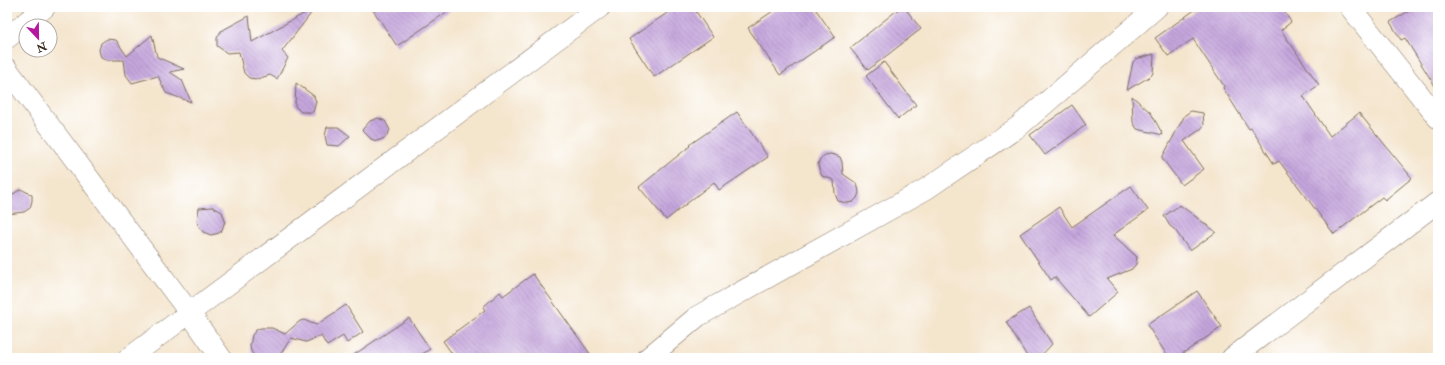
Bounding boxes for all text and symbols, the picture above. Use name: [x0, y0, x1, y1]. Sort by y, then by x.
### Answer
north arrow: [18, 18, 58, 58]
text: N: [33, 39, 49, 55]

